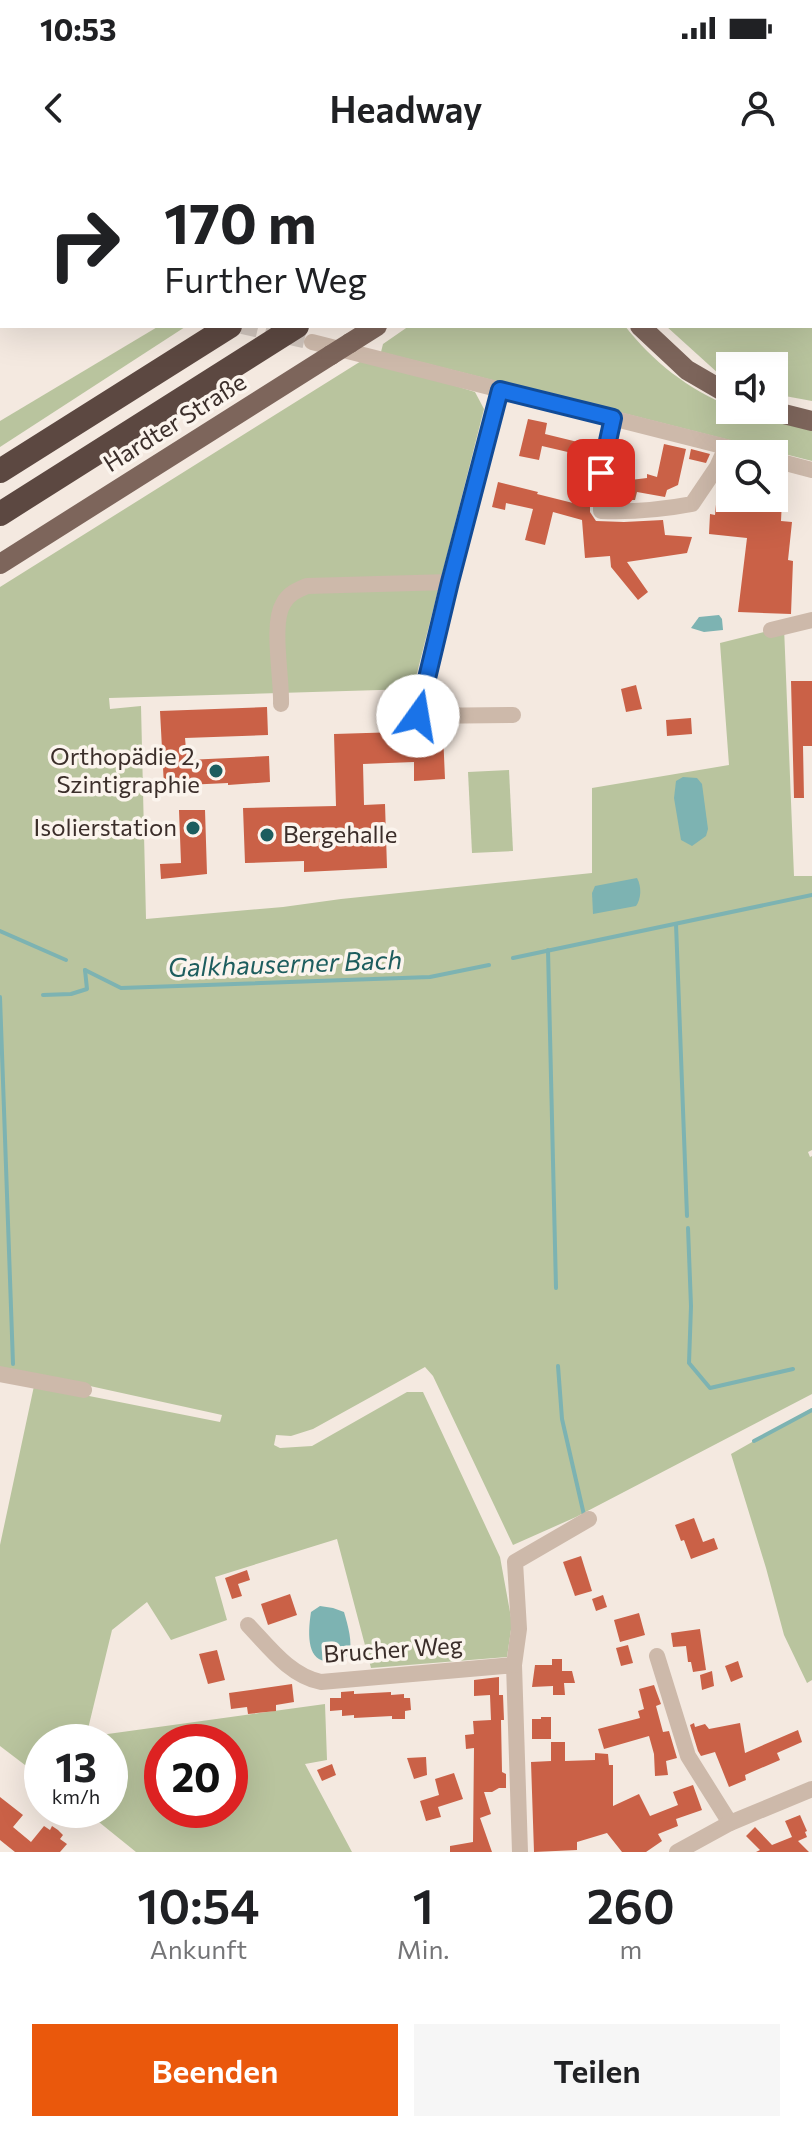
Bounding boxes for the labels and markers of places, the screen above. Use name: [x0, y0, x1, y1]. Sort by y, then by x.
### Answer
pin: [567, 439, 635, 507]
place label: Orthopädie 2, Szintigraphie: [50, 741, 200, 798]
marker: Orthopädie 2, Szintigraphie: [207, 762, 225, 780]
place label: Isolierstation: [34, 812, 177, 841]
marker: Isolierstation: [184, 819, 202, 837]
place label: Bergehalle: [283, 819, 397, 848]
marker: Bergehalle: [258, 826, 276, 844]

